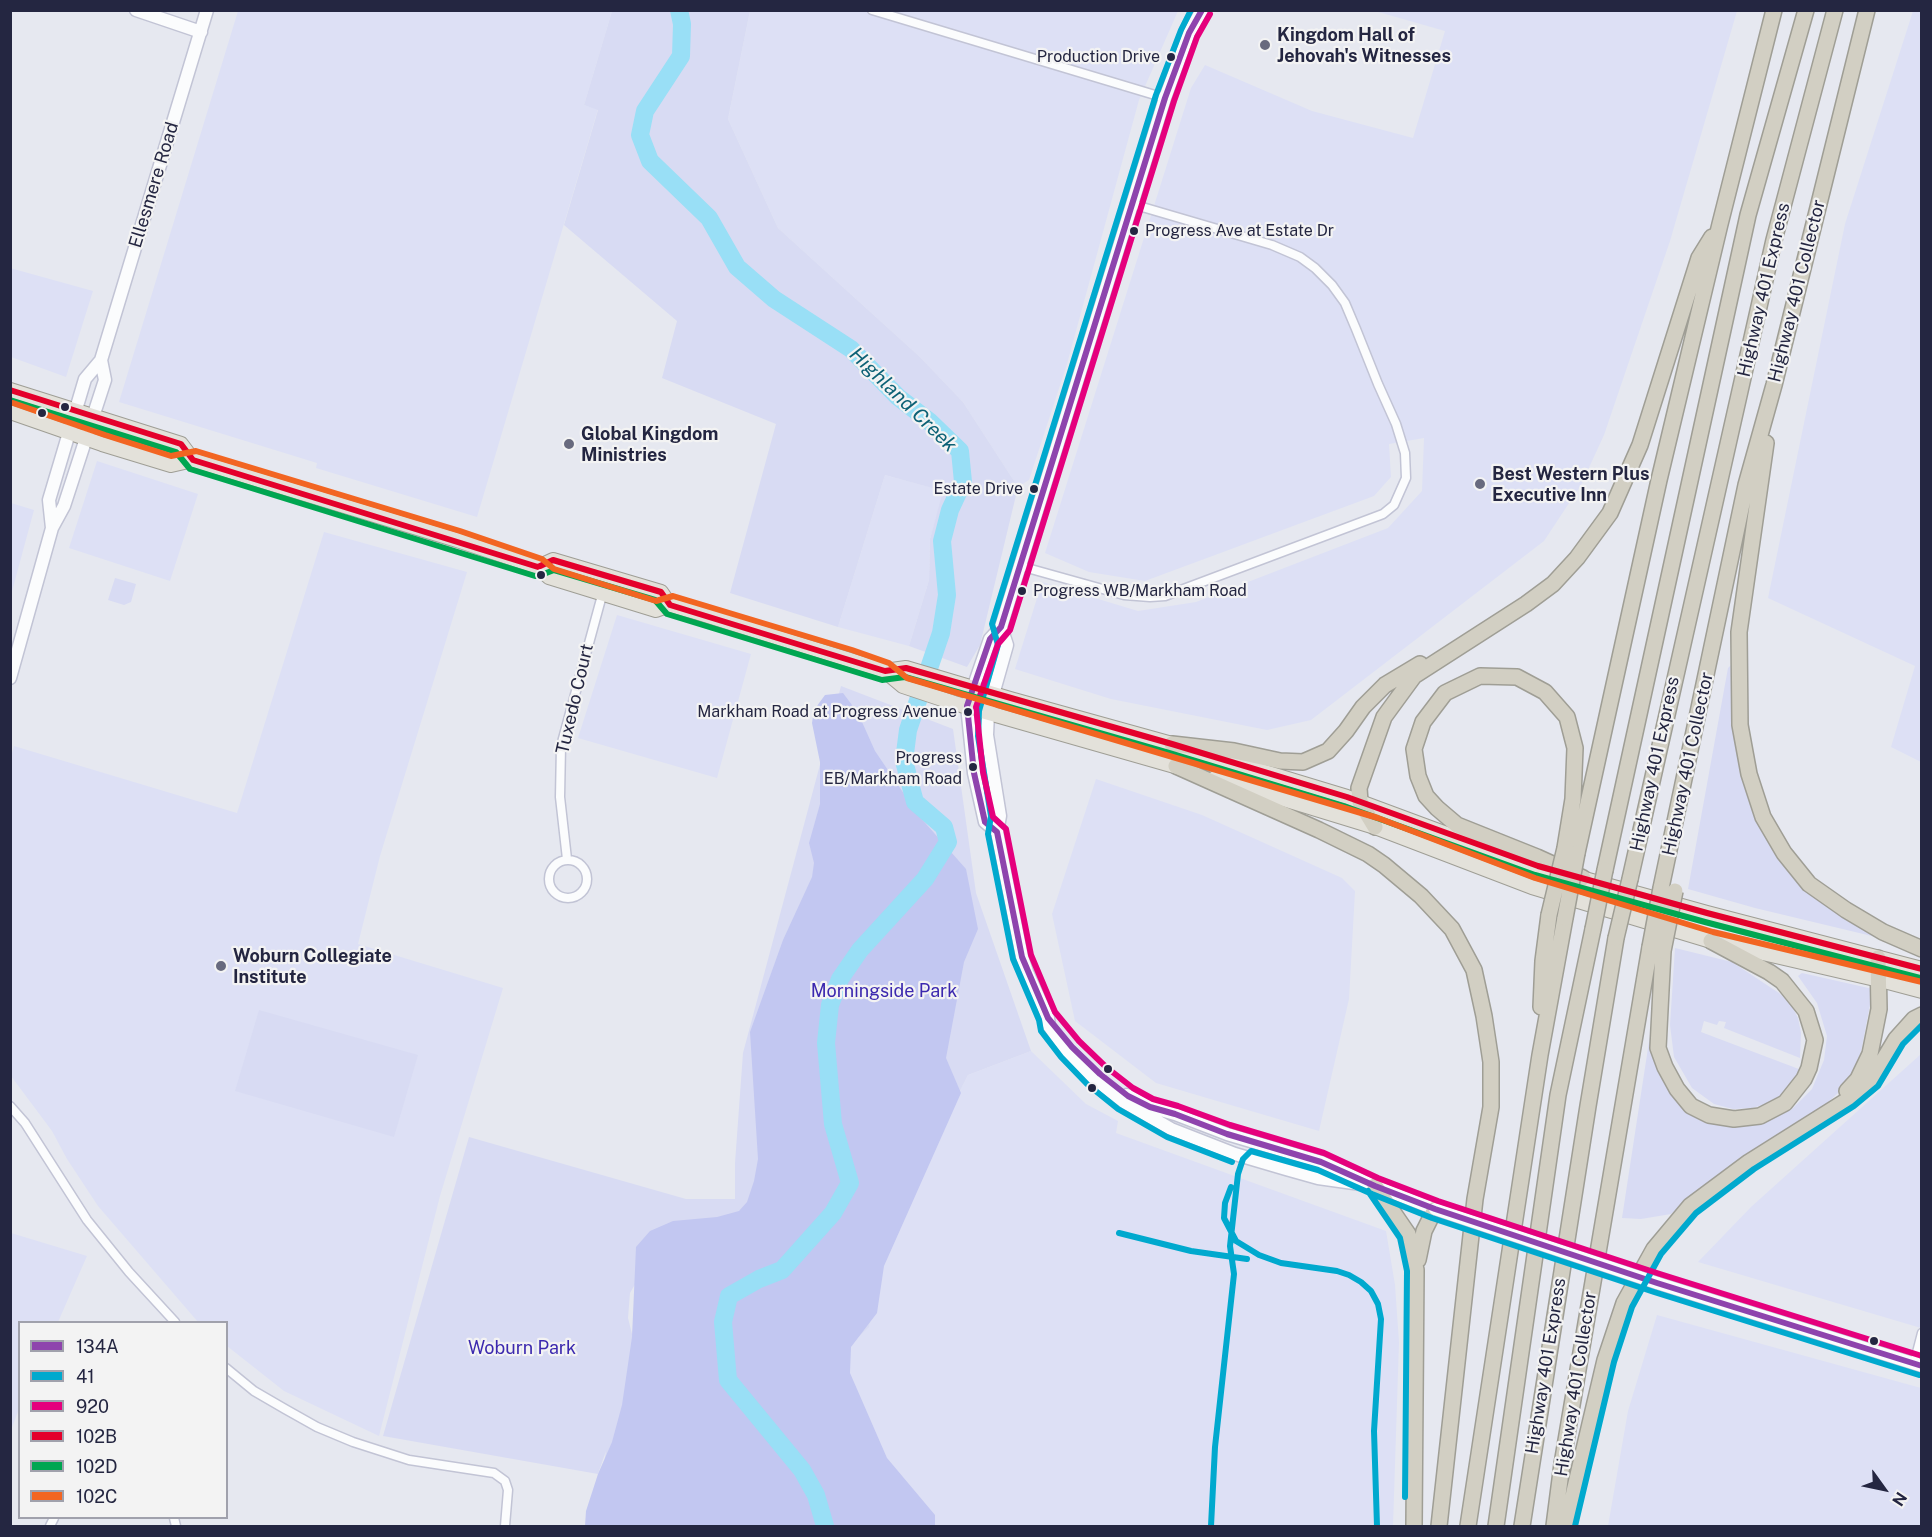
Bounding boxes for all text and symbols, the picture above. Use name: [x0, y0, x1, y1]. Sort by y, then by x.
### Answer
place label: Kingdom Hall of Jehovah's Witnesses: [1277, 24, 1451, 66]
marker: Kingdom Hall of Jehovah's Witnesses: [1258, 38, 1272, 52]
place label: Production Drive: [1037, 47, 1160, 67]
marker: Production Drive: [1165, 51, 1177, 63]
street label: Ellesmere Road: [125, 120, 183, 250]
street label: Highway 401 Collector: [1764, 198, 1830, 384]
street label: Highway 401 Express: [1733, 201, 1795, 379]
place label: Progress Ave at Estate Dr: [1145, 221, 1334, 241]
marker: Progress Ave at Estate Dr: [1128, 225, 1140, 237]
water label: Highland Creek: [844, 343, 962, 457]
unlabelled marker: [59, 401, 71, 413]
unlabelled marker: [36, 407, 48, 419]
place label: Global Kingdom Ministries: [581, 423, 718, 466]
marker: Global Kingdom Ministries: [562, 437, 576, 451]
place label: Best Western Plus Executive Inn: [1492, 463, 1649, 506]
marker: Best Western Plus Executive Inn: [1473, 477, 1487, 491]
place label: Estate Drive: [933, 479, 1023, 499]
marker: Estate Drive: [1028, 483, 1040, 495]
unlabelled marker: [535, 569, 547, 581]
place label: Progress WB/Markham Road: [1033, 581, 1247, 601]
marker: Progress WB/Markham Road: [1016, 585, 1028, 597]
street label: Tuxedo Court: [552, 642, 598, 756]
street label: Highway 401 Collector: [1658, 670, 1718, 858]
street label: Highway 401 Express: [1626, 675, 1684, 853]
place label: Markham Road at Progress Avenue: [697, 702, 957, 722]
marker: Markham Road at Progress Avenue: [962, 706, 974, 718]
place label: Progress EB/Markham Road: [824, 748, 962, 786]
marker: Progress EB/Markham Road: [967, 761, 979, 773]
place label: Woburn Collegiate Institute: [233, 945, 392, 988]
marker: Woburn Collegiate Institute: [214, 959, 228, 973]
park label: Morningside Park: [811, 980, 957, 1002]
unlabelled marker: [1102, 1063, 1114, 1075]
unlabelled marker: [1086, 1082, 1098, 1094]
street label: Highway 401 Express: [1521, 1276, 1571, 1456]
street label: Highway 401 Collector: [1551, 1290, 1601, 1478]
legend: [18, 1321, 228, 1519]
unlabelled marker: [1868, 1335, 1880, 1347]
text: 134A: [76, 1336, 119, 1357]
park label: Woburn Park: [468, 1337, 576, 1359]
text: 41: [76, 1366, 95, 1387]
text: 920: [76, 1396, 109, 1417]
text: 102B: [76, 1426, 117, 1447]
text: 102D: [76, 1456, 118, 1477]
north arrow: [1854, 1459, 1914, 1519]
text: 102C: [76, 1486, 117, 1507]
text: N: [1888, 1489, 1911, 1509]

